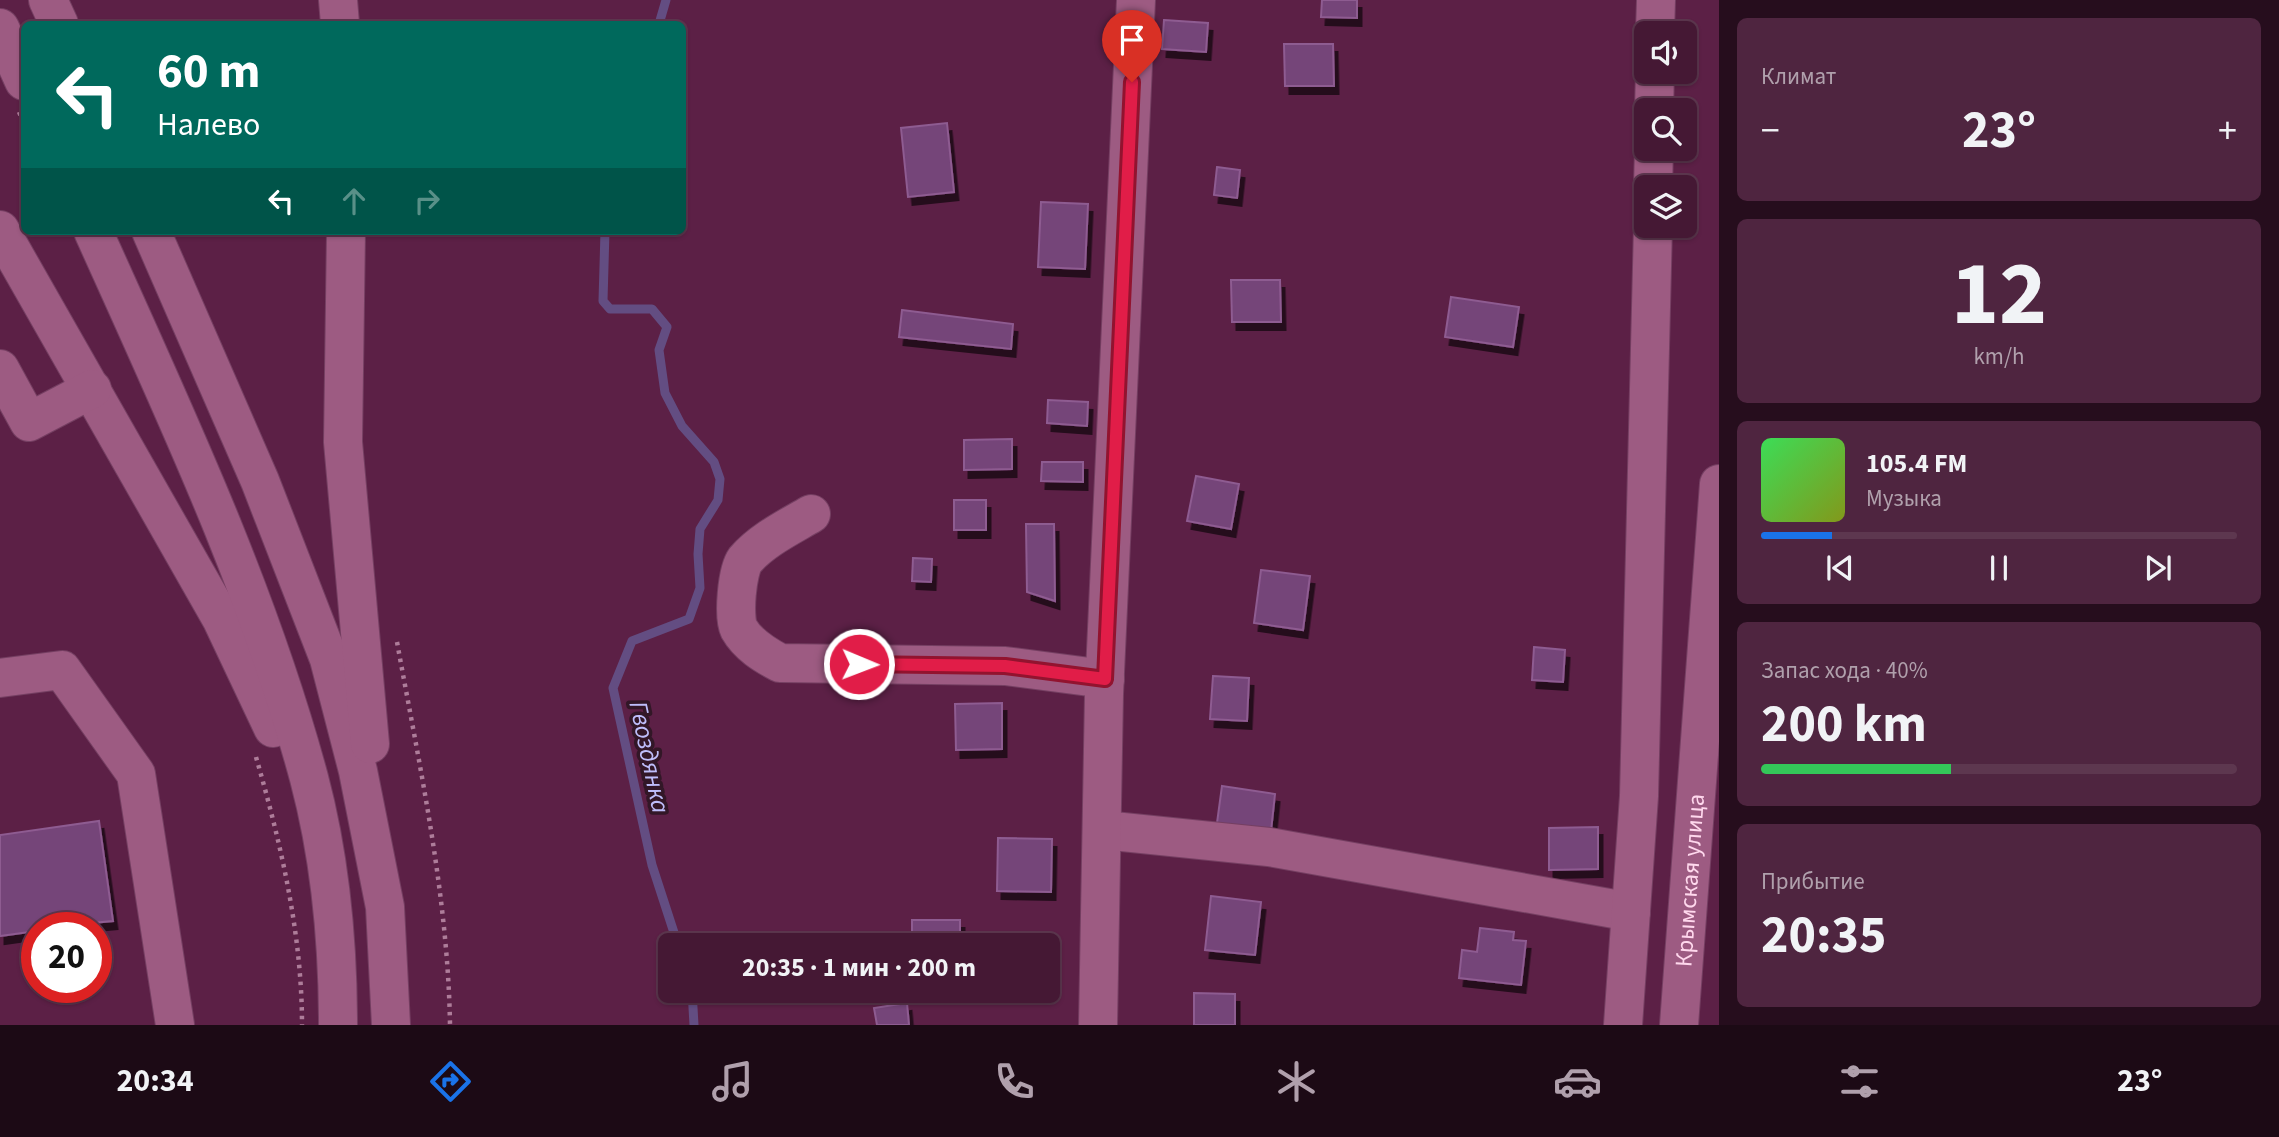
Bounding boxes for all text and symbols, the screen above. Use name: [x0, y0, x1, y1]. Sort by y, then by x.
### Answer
pin: [1102, 10, 1162, 82]
icon: arrive: [1113, 21, 1151, 59]
map controls: [1634, 21, 1697, 238]
button: sound: [1634, 21, 1697, 84]
text: 60 m: [157, 37, 261, 107]
icon: left: [42, 49, 133, 140]
text: Климат: [1761, 60, 1836, 93]
text: 23°: [1962, 94, 2036, 168]
button: search: [1634, 98, 1697, 161]
text: Налево: [157, 102, 260, 148]
text: −: [1761, 104, 1780, 158]
text: +: [2218, 104, 2237, 158]
button: layers: [1634, 175, 1697, 238]
icon: left: [262, 182, 300, 220]
icon: ahead: [335, 182, 373, 220]
icon: right: [408, 182, 446, 220]
text: 12: [1951, 230, 2047, 359]
text: km/h: [1973, 340, 2025, 373]
text: 105.4 FM: [1866, 445, 1967, 482]
text: Музыка: [1866, 482, 1942, 515]
icon: previous: [1821, 549, 1859, 587]
icon: pause: [1980, 549, 2018, 587]
icon: next: [2139, 549, 2177, 587]
position arrow: [822, 627, 896, 701]
text: Запас хода · 40%: [1761, 654, 1928, 687]
text: 200 km: [1761, 688, 1927, 762]
water label: Гвоздянка: [620, 697, 679, 817]
street label: Крымская улица: [1666, 793, 1714, 968]
text: Прибытие: [1761, 865, 1865, 898]
text: 20:35: [1761, 899, 1886, 973]
speed limit sign: 20: [21, 912, 112, 1003]
text: 20:35 · 1 мин · 200 m: [742, 949, 976, 986]
icon: directions: [426, 1057, 475, 1106]
icon: music: [708, 1057, 757, 1106]
icon: phone: [990, 1057, 1039, 1106]
icon: climate: [1272, 1057, 1321, 1106]
icon: car: [1553, 1057, 1602, 1106]
icon: filters: [1835, 1057, 1884, 1106]
text: 20:34: [116, 1058, 194, 1104]
text: 23°: [2117, 1058, 2163, 1104]

